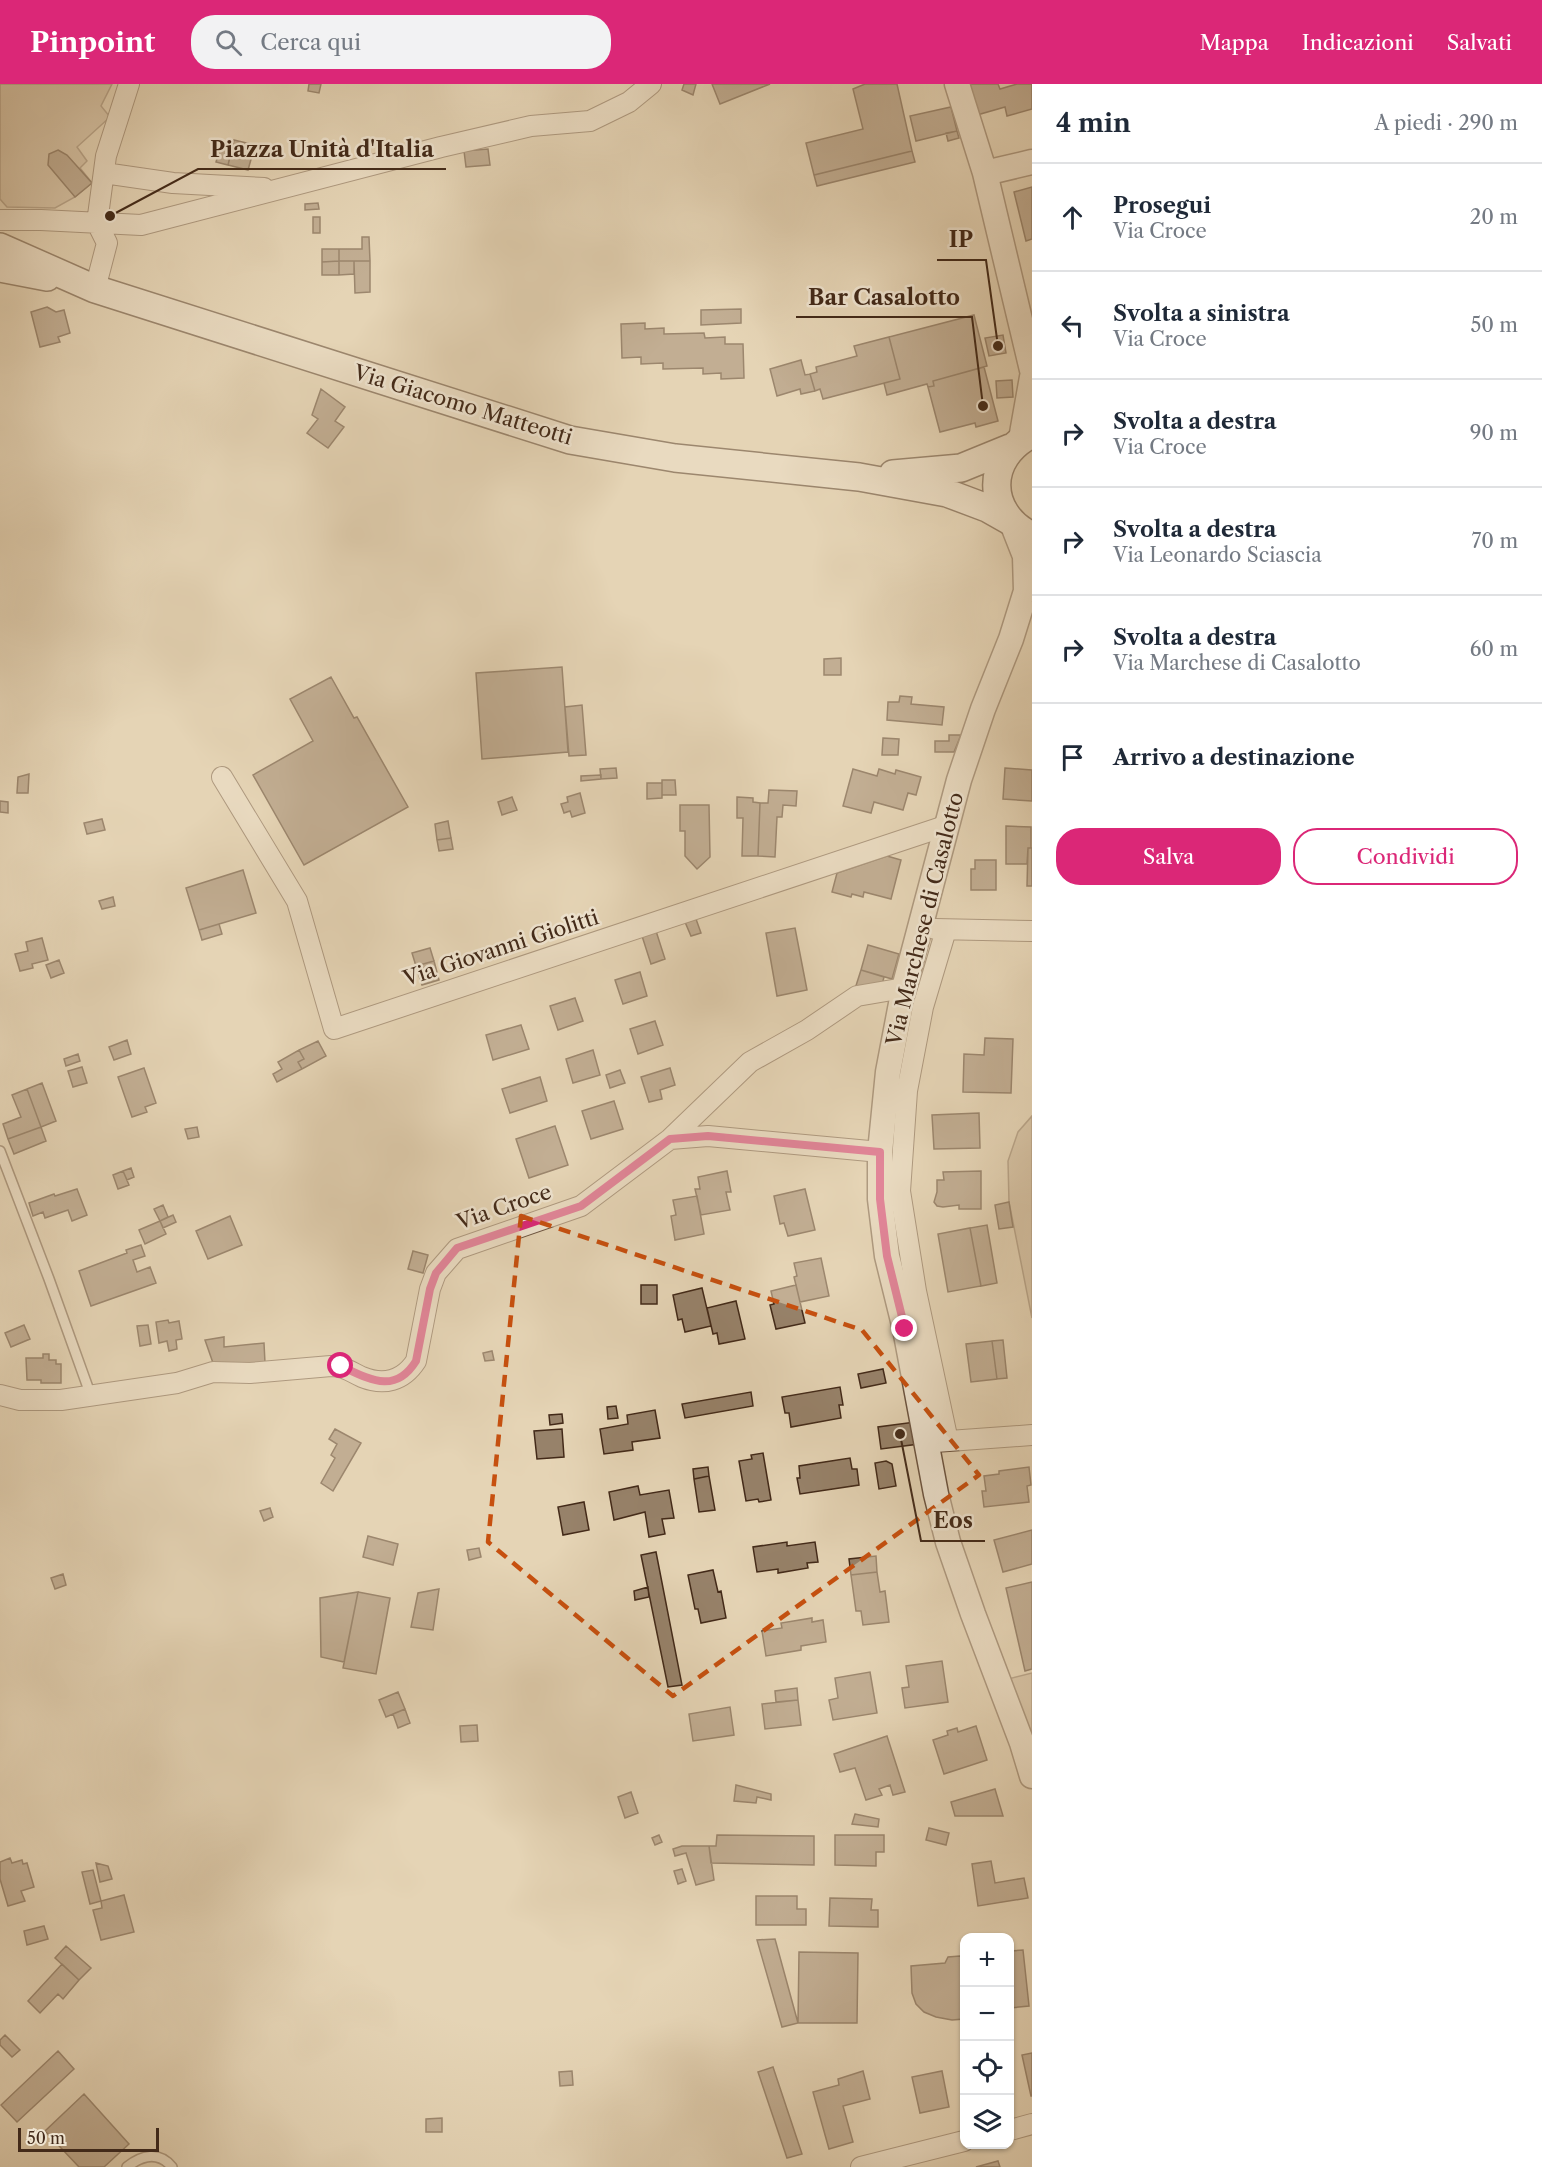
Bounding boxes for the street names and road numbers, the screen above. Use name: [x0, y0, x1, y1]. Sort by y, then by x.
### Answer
street label: Via Giacomo Matteotti: [350, 359, 575, 450]
street label: Via Marchese di Casalotto: [881, 790, 968, 1049]
street label: Via Giovanni Giolitti: [399, 904, 602, 991]
street label: Via Croce: [452, 1179, 554, 1235]

